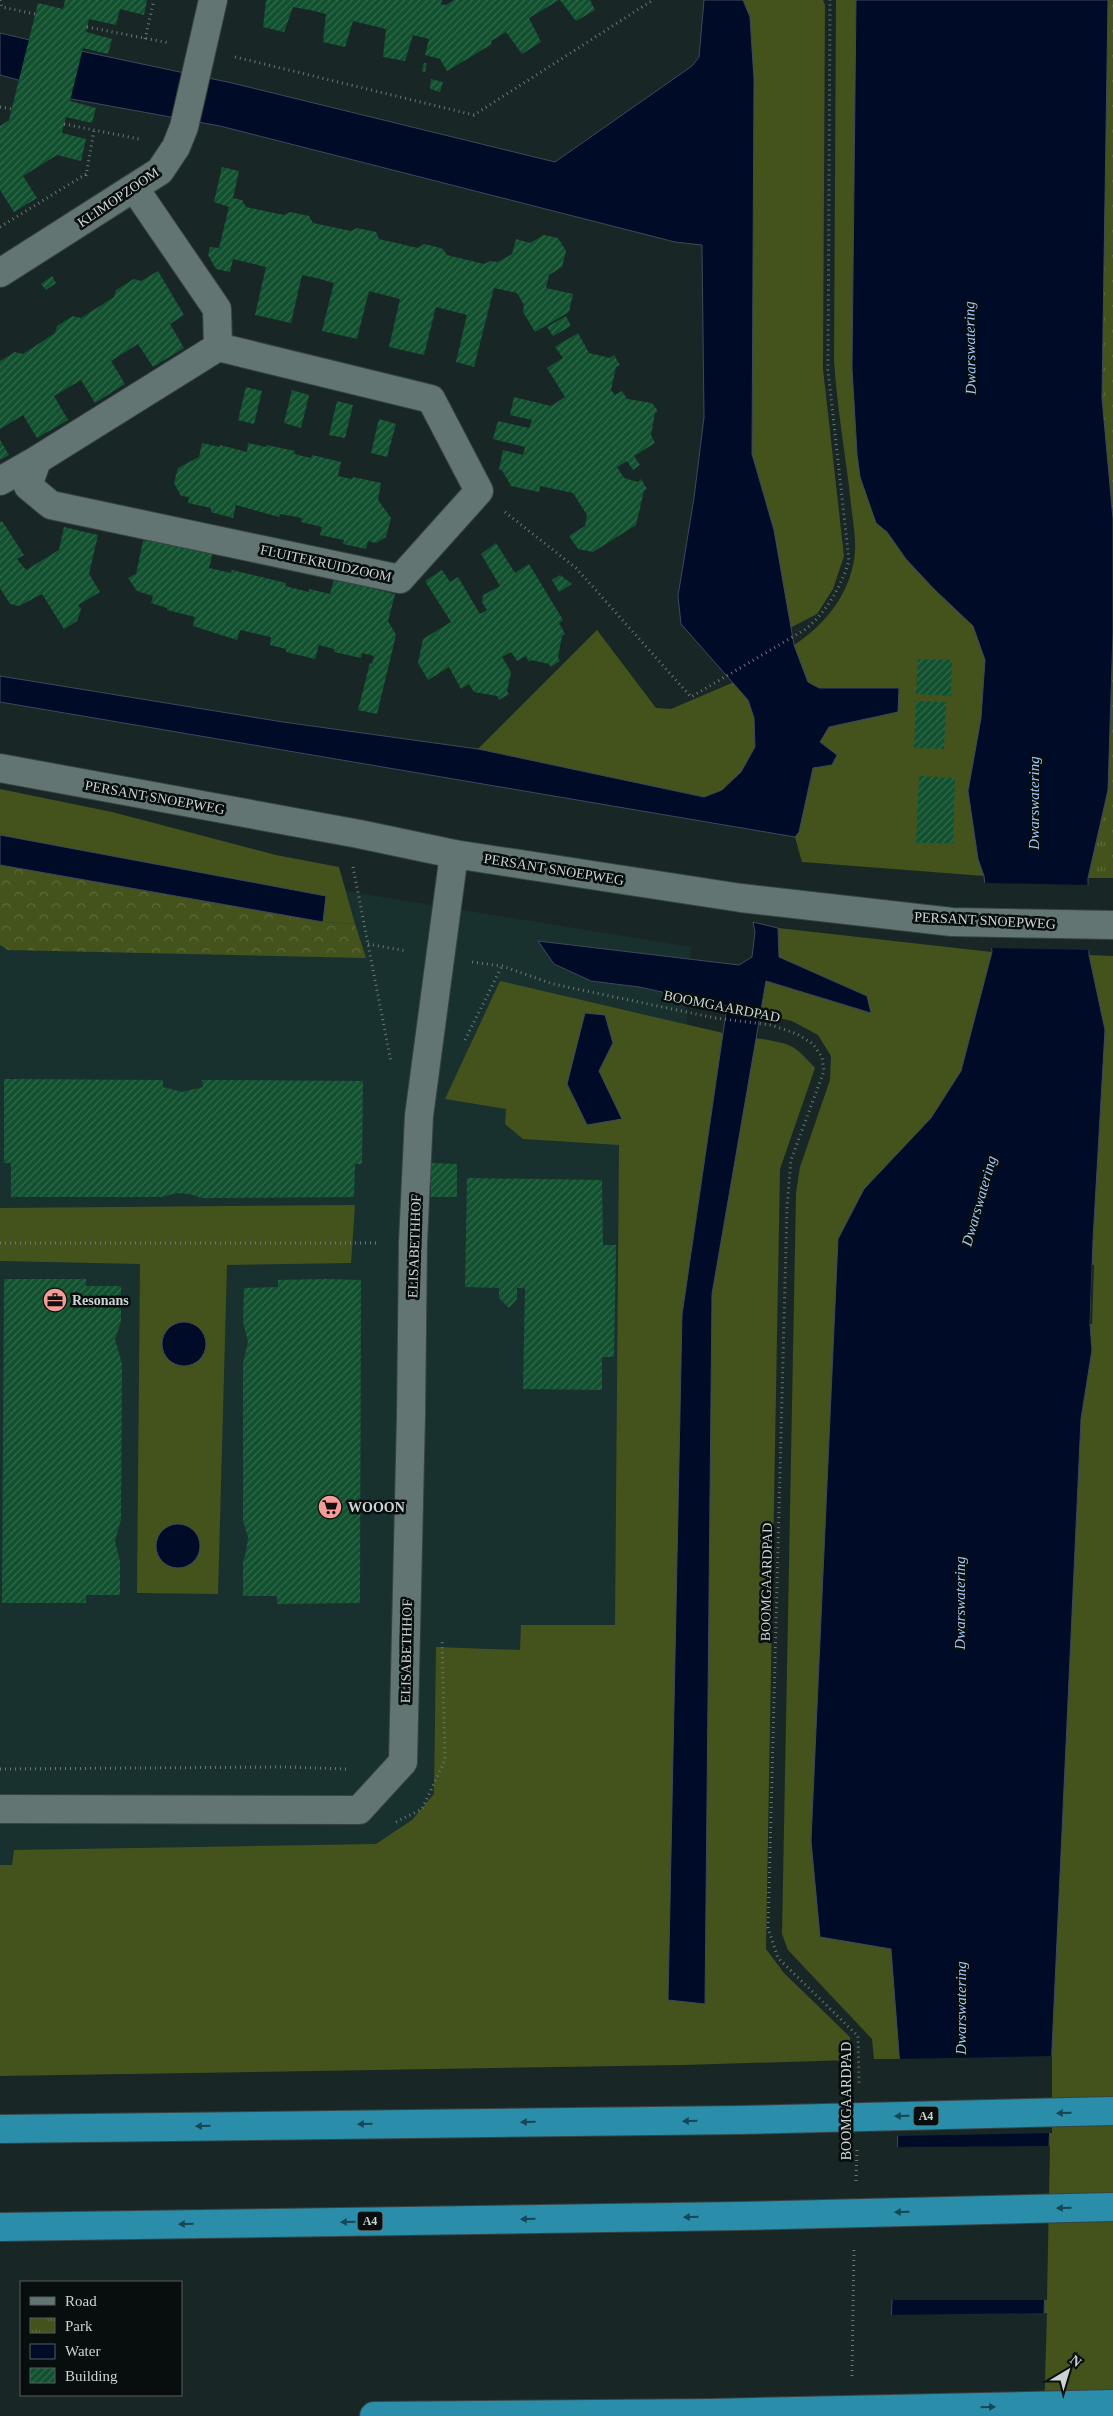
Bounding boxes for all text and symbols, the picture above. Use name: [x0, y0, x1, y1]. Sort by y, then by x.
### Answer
street label: KLIMOPZOOM: [75, 164, 162, 230]
water label: Dwarswatering: [961, 301, 979, 396]
street label: FLUITEKRUIDZOOM: [259, 542, 393, 585]
water label: Dwarswatering: [1026, 756, 1042, 851]
street label: PERSANT SNOEPWEG: [84, 778, 226, 817]
street label: PERSANT SNOEPWEG: [483, 851, 625, 888]
street label: PERSANT SNOEPWEG: [914, 909, 1056, 932]
street label: BOOMGAARDPAD: [662, 988, 782, 1025]
water label: Dwarswatering: [958, 1153, 1000, 1249]
street label: ELISABETHHOF: [405, 1193, 424, 1298]
office icon: Resonans: [42, 1287, 68, 1313]
place label: Resonans: [72, 1293, 129, 1308]
supermarket icon: WOOON: [317, 1494, 343, 1520]
place label: WOOON: [348, 1500, 405, 1515]
street label: BOOMGAARDPAD: [758, 1523, 775, 1641]
water label: Dwarswatering: [952, 1556, 968, 1651]
street label: ELISABETHHOF: [398, 1599, 415, 1703]
water label: Dwarswatering: [953, 1961, 969, 2056]
street label: BOOMGAARDPAD: [839, 2042, 854, 2160]
road number: A4: [914, 2106, 938, 2126]
one-way arrow: [1056, 2109, 1072, 2117]
one-way arrow: [894, 2112, 910, 2120]
one-way arrow: [682, 2117, 698, 2125]
one-way arrow: [519, 2119, 535, 2127]
one-way arrow: [357, 2120, 373, 2128]
one-way arrow: [194, 2122, 210, 2130]
one-way arrow: [1056, 2204, 1072, 2212]
one-way arrow: [894, 2208, 910, 2216]
road number: A4: [358, 2212, 382, 2230]
one-way arrow: [682, 2213, 698, 2221]
one-way arrow: [520, 2215, 536, 2223]
one-way arrow: [340, 2218, 356, 2226]
one-way arrow: [177, 2220, 193, 2228]
legend: [20, 2281, 182, 2396]
text: Road: [65, 2293, 97, 2309]
text: Park: [65, 2318, 93, 2334]
text: Water: [65, 2343, 100, 2359]
north arrow: [1043, 2346, 1093, 2396]
text: N: [1067, 2352, 1084, 2370]
text: Building: [65, 2368, 118, 2384]
one-way arrow: [981, 2403, 997, 2411]

